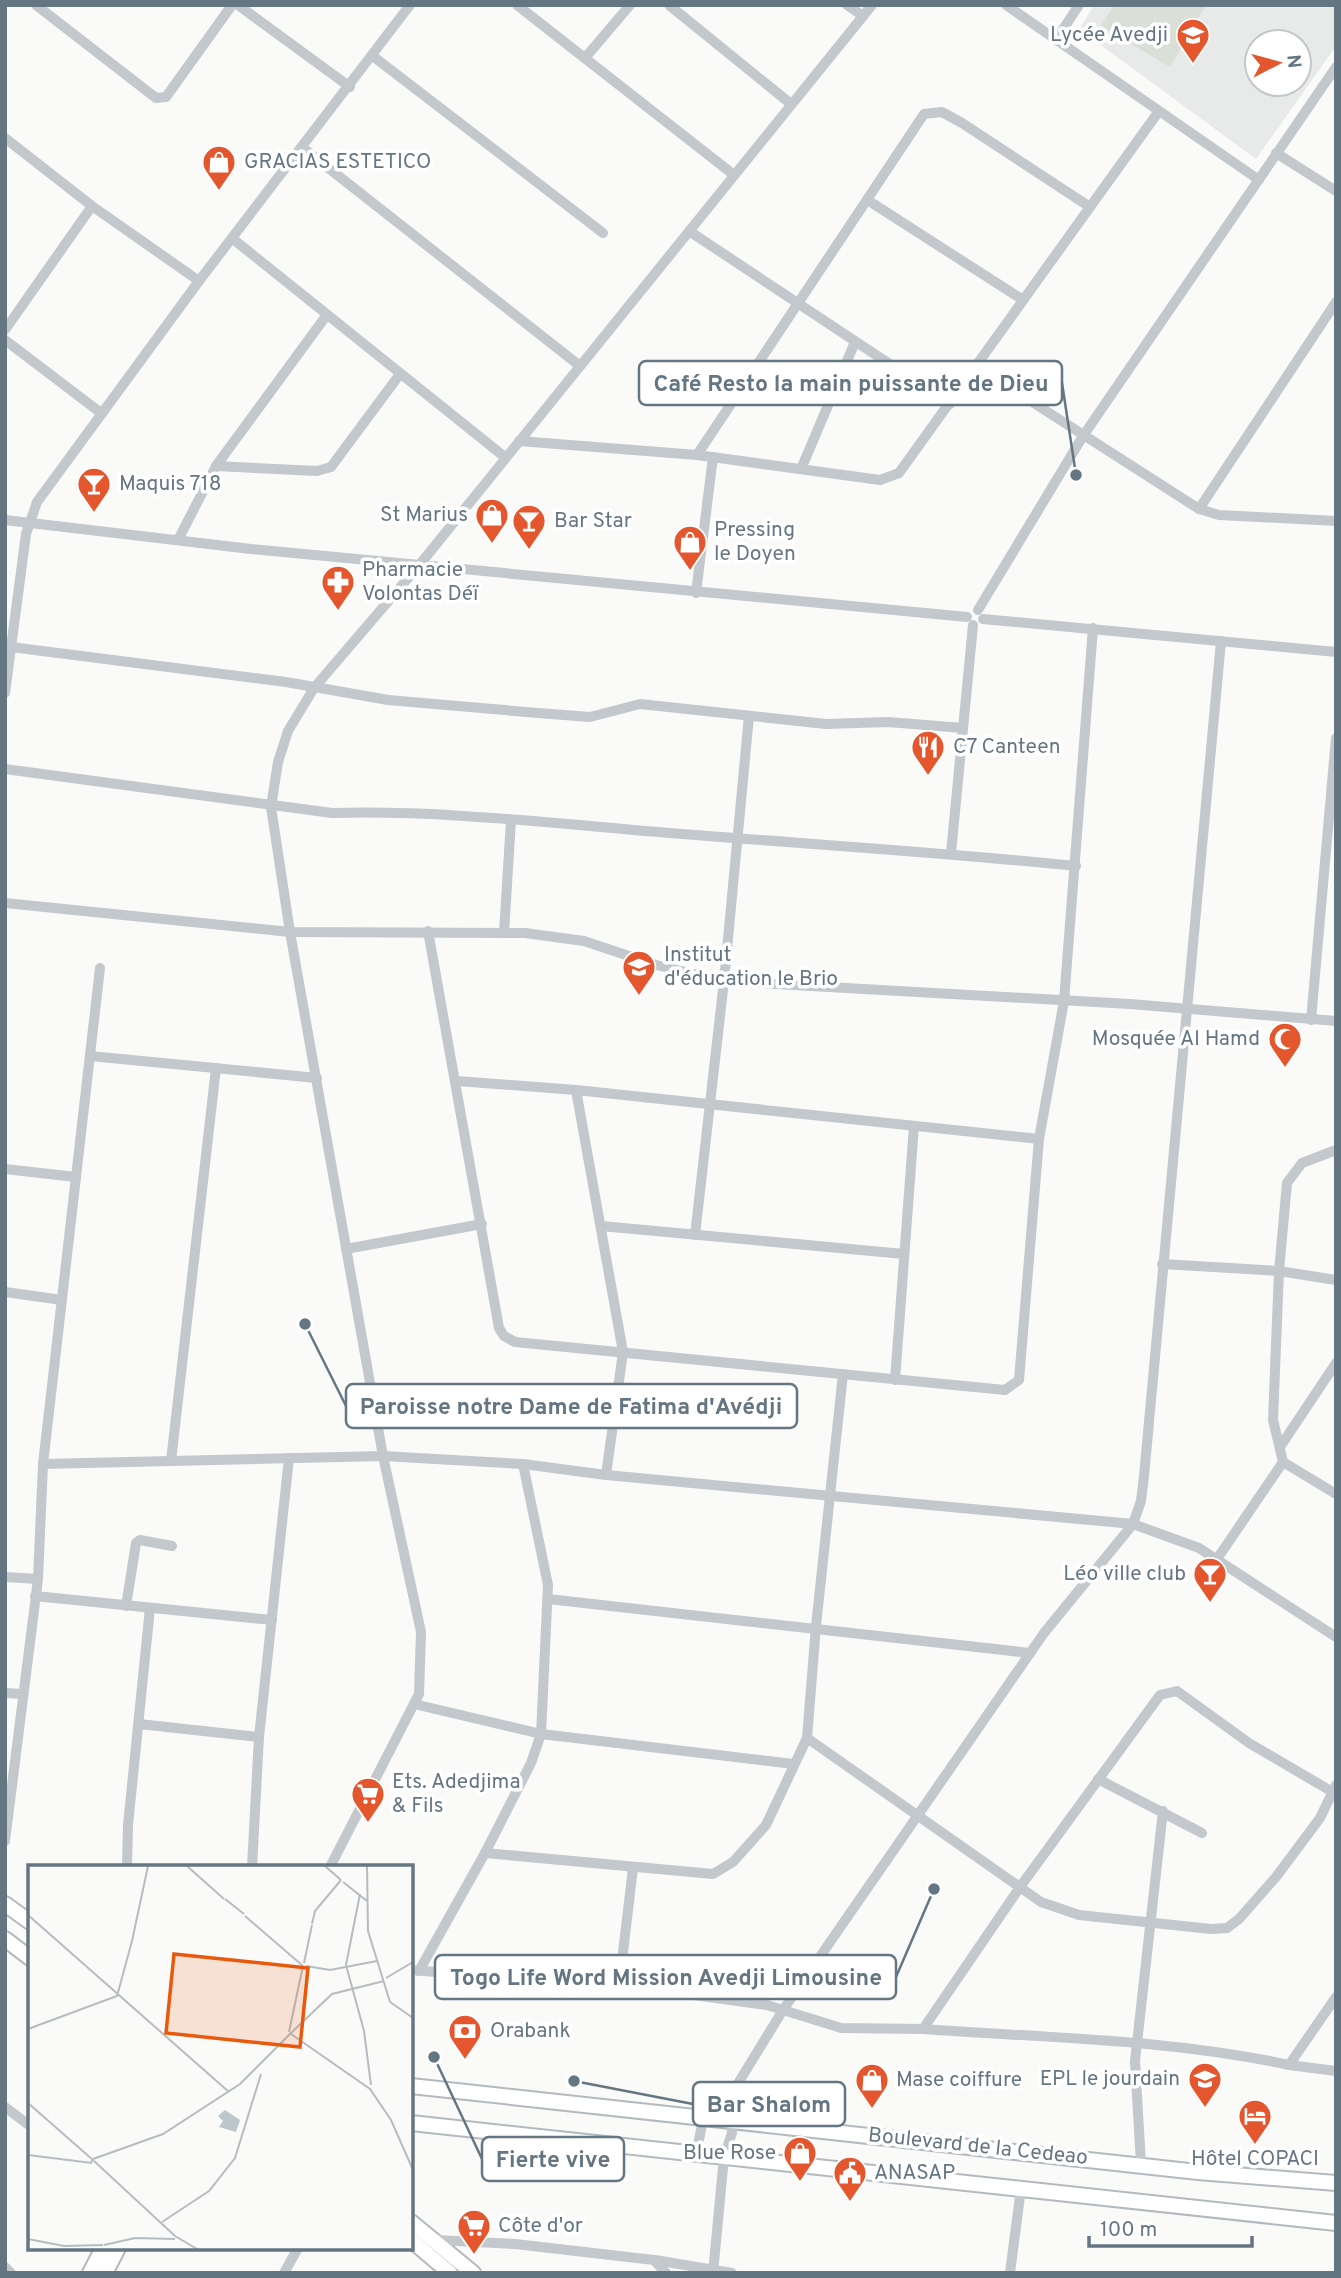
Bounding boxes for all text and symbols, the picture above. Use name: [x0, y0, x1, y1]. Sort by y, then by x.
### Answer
school or university icon: Lycée Avedji: [1174, 16, 1212, 65]
place label: Lycée Avedji: [1050, 22, 1168, 49]
north arrow: [1243, 28, 1313, 98]
text: N: [1280, 53, 1306, 69]
shop icon: GRACIAS ESTETICO: [200, 143, 238, 192]
place label: GRACIAS ESTETICO: [244, 149, 431, 176]
callout: Café Resto la main puissante de Dieu: [639, 361, 1062, 405]
text: Café Resto la main puissante de Dieu: [653, 371, 1049, 400]
bar icon: Maquis 718: [75, 465, 113, 514]
place label: Maquis 718: [119, 471, 222, 498]
shop icon: St Marius: [473, 496, 511, 545]
place label: St Marius: [380, 502, 468, 529]
bar icon: Bar Star: [510, 502, 548, 551]
place label: Bar Star: [554, 508, 632, 535]
place label: Pressing le Doyen: [714, 517, 796, 568]
shop icon: Pressing le Doyen: [671, 523, 709, 572]
place label: Pharmacie Volontas Déï: [362, 557, 479, 608]
pharmacy icon: Pharmacie Volontas Déï: [319, 563, 357, 612]
restaurant icon: C7 Canteen: [909, 728, 947, 777]
place label: C7 Canteen: [953, 734, 1061, 761]
place label: Institut d'éducation le Brio: [664, 942, 838, 993]
school or university icon: Institut d'éducation le Brio: [620, 948, 658, 997]
mosque icon: Mosquée Al Hamd: [1266, 1020, 1304, 1069]
place label: Mosquée Al Hamd: [1092, 1026, 1260, 1053]
callout: Paroisse notre Dame de Fatima d'Avédji: [346, 1384, 797, 1428]
text: Paroisse notre Dame de Fatima d'Avédji: [360, 1394, 782, 1423]
bar icon: Léo ville club: [1191, 1555, 1229, 1604]
place label: Léo ville club: [1063, 1561, 1186, 1588]
place label: Ets. Adedjima & Fils: [392, 1769, 520, 1820]
supermarket icon: Ets. Adedjima & Fils: [349, 1775, 387, 1824]
inset map: [28, 1865, 413, 2250]
callout: Togo Life Word Mission Avedji Limousine: [435, 1955, 896, 1999]
text: Togo Life Word Mission Avedji Limousine: [450, 1965, 882, 1994]
bank icon: Orabank: [446, 2012, 484, 2061]
place label: Orabank: [490, 2018, 571, 2045]
school or university icon: EPL le jourdain: [1186, 2060, 1224, 2109]
shop icon: Mase coiffure: [853, 2061, 891, 2110]
place label: EPL le jourdain: [1040, 2066, 1180, 2093]
place label: Mase coiffure: [896, 2067, 1022, 2094]
callout: Bar Shalom: [693, 2082, 845, 2126]
text: Bar Shalom: [707, 2092, 831, 2121]
hotel icon: Hôtel COPACI: [1236, 2097, 1274, 2146]
street label: Boulevard de la Cedeao: [867, 2122, 1089, 2172]
shop icon: Blue Rose: [781, 2134, 819, 2183]
callout: Fierte vive: [482, 2137, 624, 2181]
place label: Blue Rose: [683, 2140, 776, 2167]
place label: Hôtel COPACI: [1191, 2146, 1319, 2173]
text: Fierte vive: [496, 2147, 610, 2176]
public building icon: ANASAP: [831, 2154, 869, 2203]
place label: ANASAP: [874, 2160, 955, 2187]
scale bar: [1089, 2204, 1252, 2248]
supermarket icon: Côte d'or: [455, 2207, 493, 2256]
place label: Côte d'or: [498, 2213, 583, 2240]
text: 100 m: [1100, 2217, 1157, 2244]

